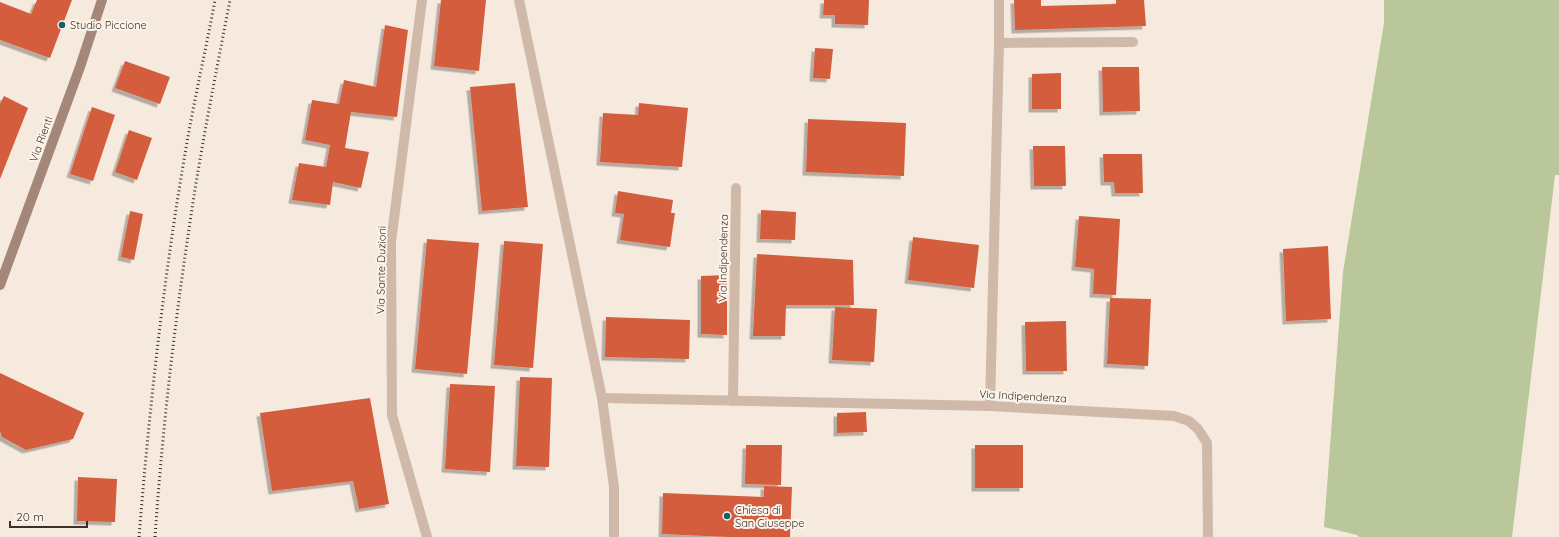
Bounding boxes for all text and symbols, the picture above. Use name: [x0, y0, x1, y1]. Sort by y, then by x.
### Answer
place label: Studio Piccione: [70, 18, 147, 32]
marker: Studio Piccione: [57, 20, 67, 30]
street label: Via Rienti: [26, 114, 56, 164]
street label: Via Indipendenza: [715, 214, 731, 302]
street label: Via Sante Duzioni: [373, 226, 389, 314]
street label: Via Indipendenza: [979, 387, 1067, 405]
scale bar: [10, 503, 87, 529]
place label: Chiesa di San Giuseppe: [735, 503, 804, 530]
text: 20 m: [16, 509, 44, 524]
marker: Chiesa di San Giuseppe: [722, 511, 732, 521]

